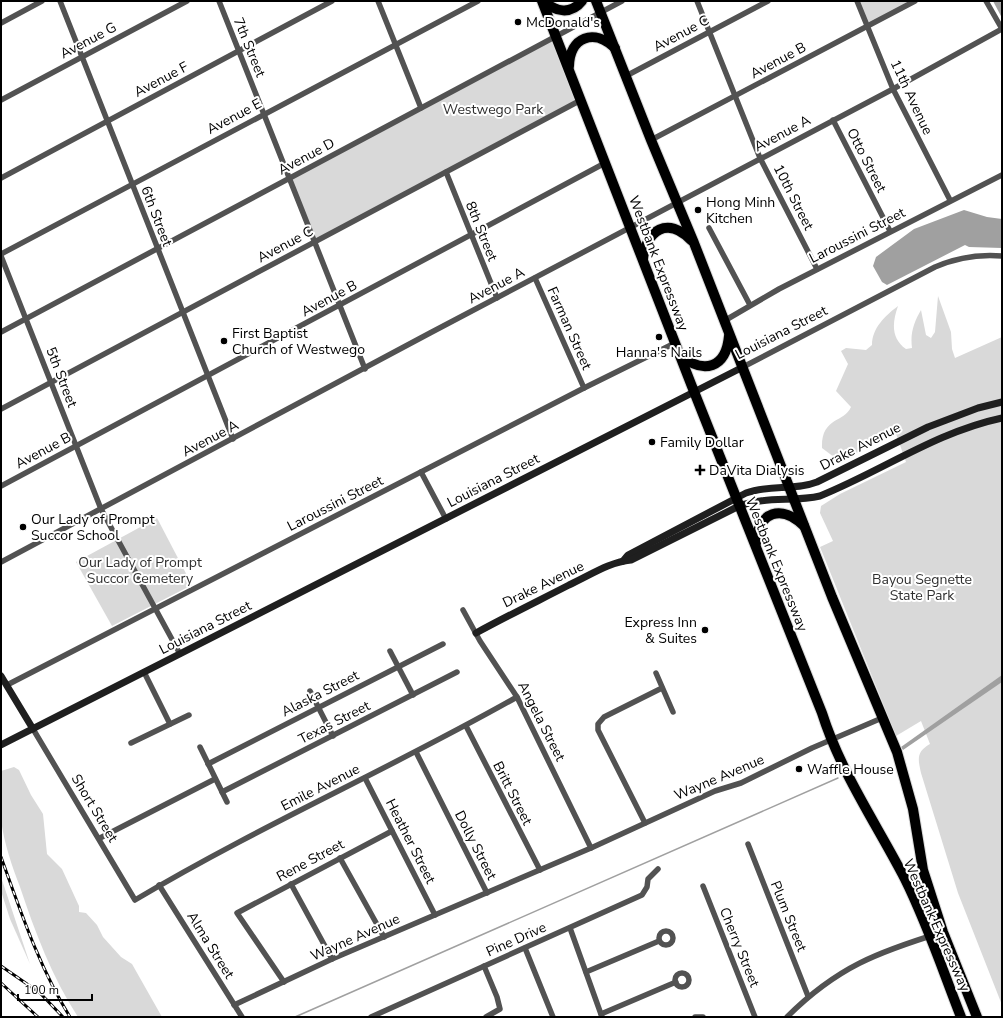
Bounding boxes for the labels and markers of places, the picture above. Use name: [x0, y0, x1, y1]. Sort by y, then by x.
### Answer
place label: McDonald's: [526, 13, 600, 32]
marker: McDonald's: [513, 17, 523, 27]
place label: Hong Minh Kitchen: [706, 193, 775, 228]
marker: Hong Minh Kitchen: [693, 205, 703, 215]
place label: First Baptist Church of Westwego: [232, 324, 365, 359]
marker: Hanna's Nails: [654, 332, 664, 342]
marker: First Baptist Church of Westwego: [219, 336, 229, 346]
place label: Hanna's Nails: [616, 343, 703, 362]
place label: Family Dollar: [660, 433, 744, 452]
marker: Family Dollar: [647, 437, 657, 447]
place label: DaVita Dialysis: [709, 461, 805, 480]
marker: DaVita Dialysis: [694, 464, 706, 476]
place label: Our Lady of Prompt Succor School: [31, 510, 155, 545]
marker: Our Lady of Prompt Succor School: [18, 522, 28, 532]
place label: Express Inn & Suites: [624, 613, 697, 648]
marker: Express Inn & Suites: [700, 625, 710, 635]
place label: Waffle House: [807, 760, 894, 779]
marker: Waffle House: [794, 764, 804, 774]

